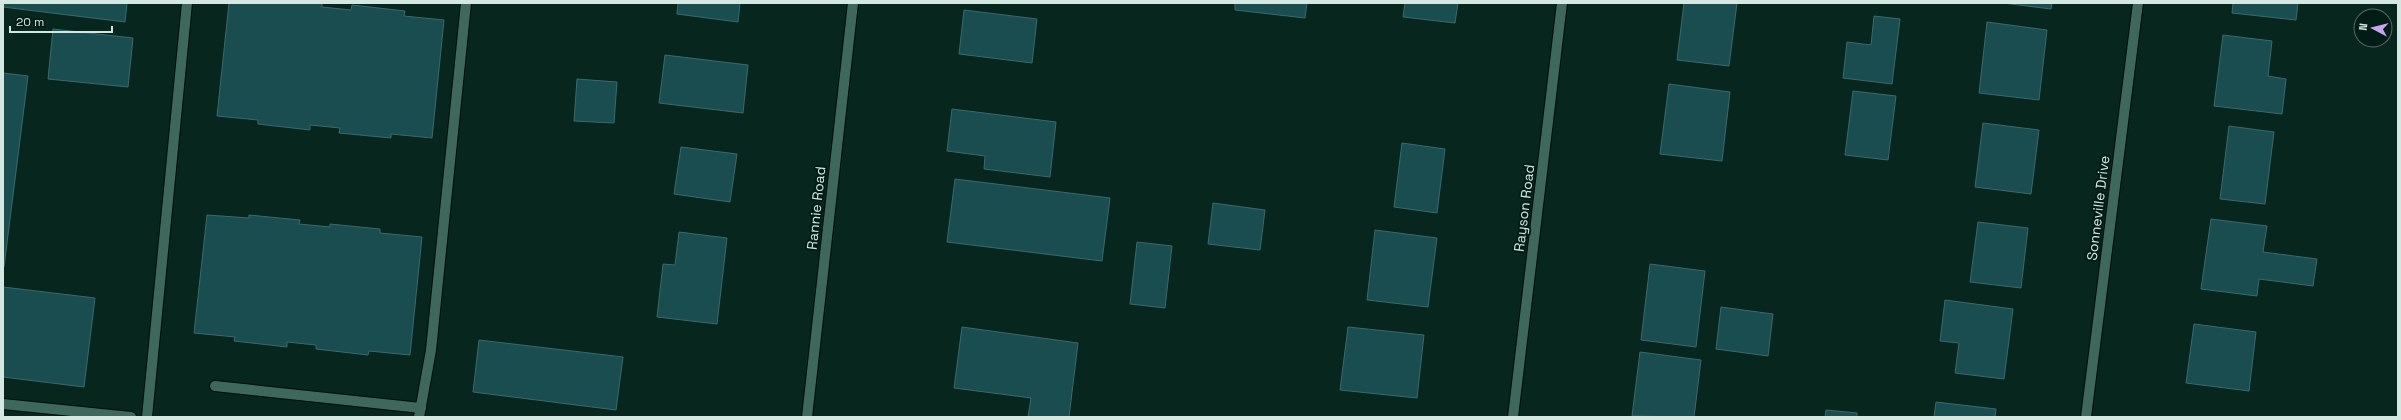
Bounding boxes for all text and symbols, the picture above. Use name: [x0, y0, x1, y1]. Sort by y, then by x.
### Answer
scale bar: [10, 8, 112, 34]
north arrow: [2353, 8, 2393, 48]
text: 20 m: [16, 14, 44, 30]
text: N: [2356, 22, 2370, 31]
street label: Sonneville Drive: [2083, 154, 2113, 262]
street label: Rayson Road: [1510, 163, 1538, 253]
street label: Rannie Road: [803, 165, 829, 251]

